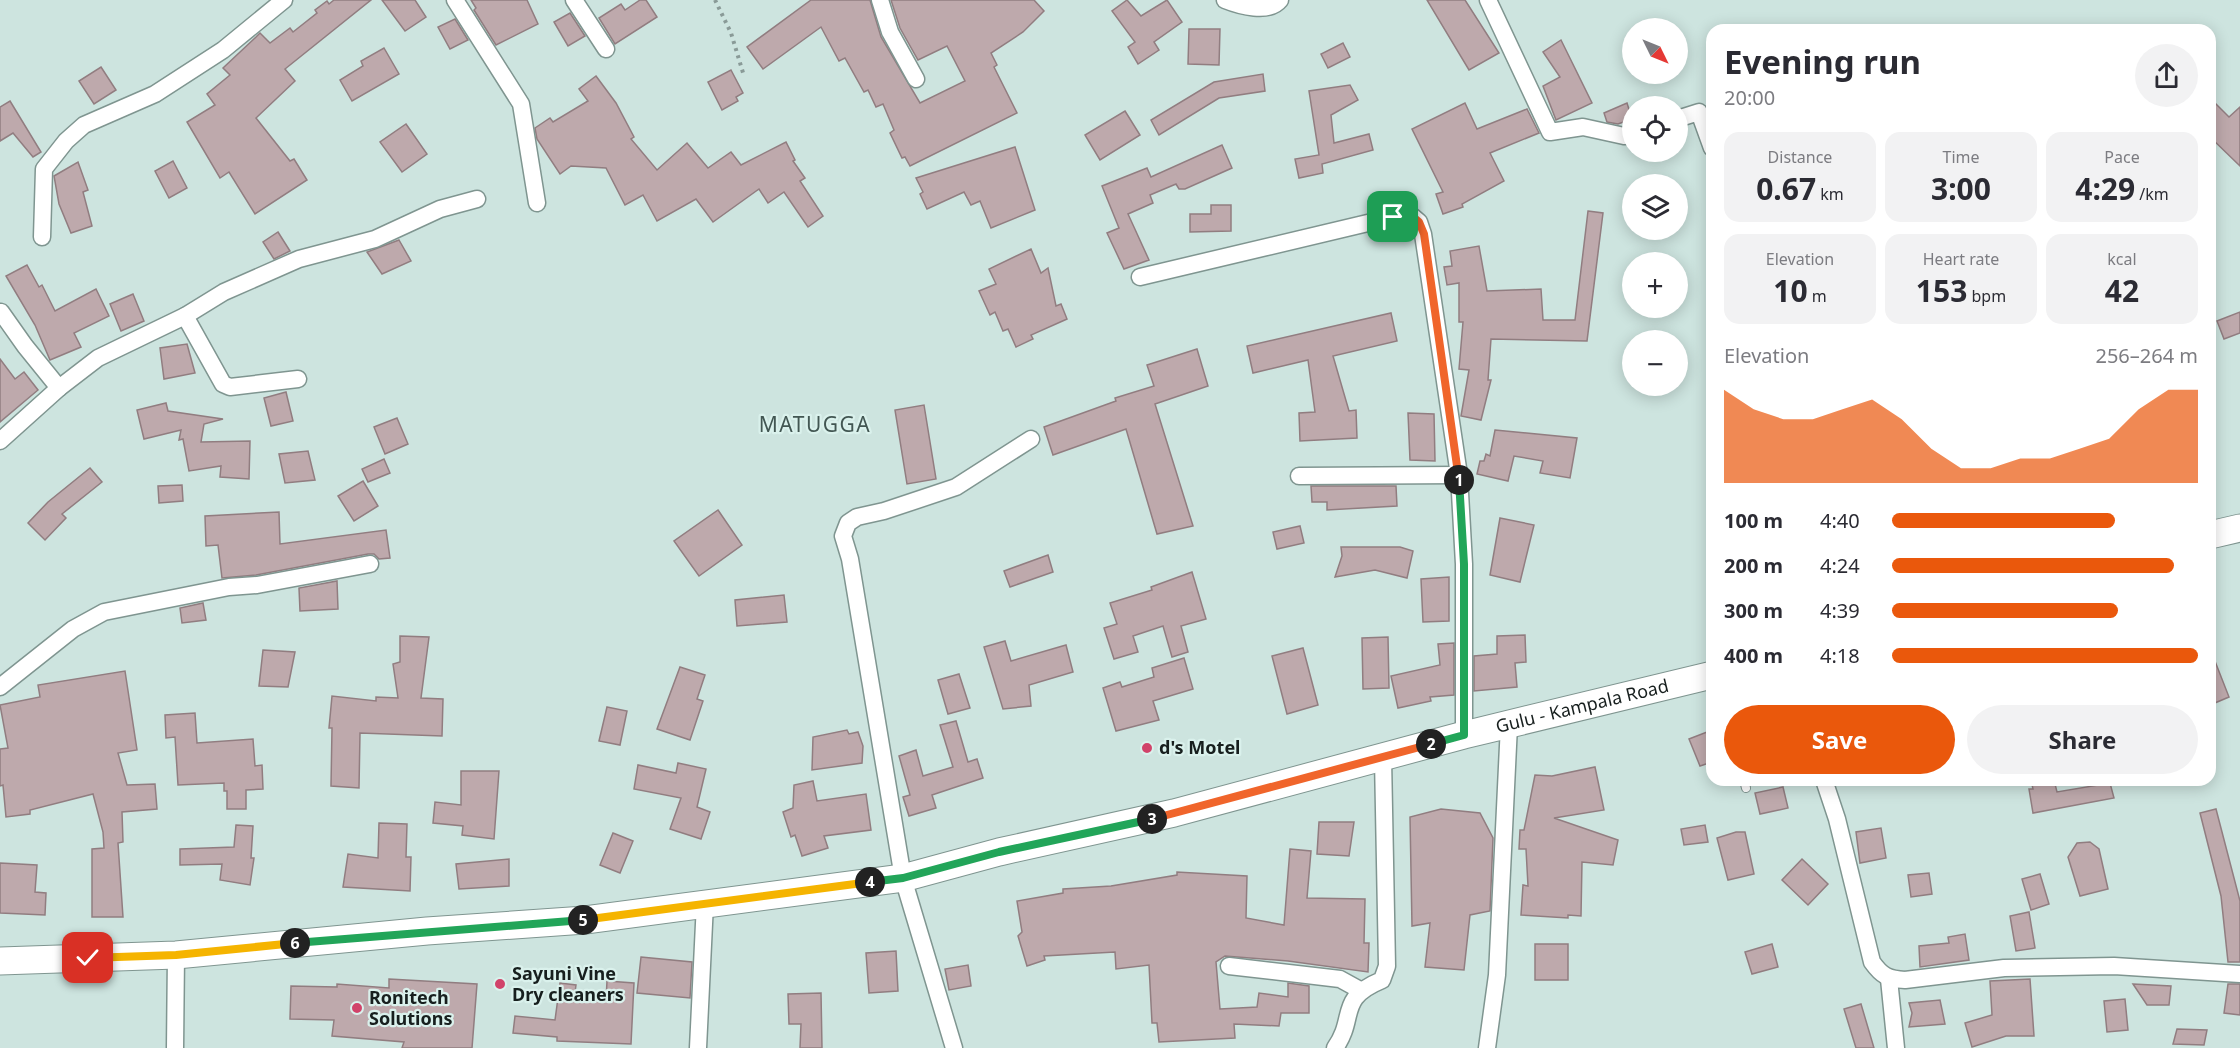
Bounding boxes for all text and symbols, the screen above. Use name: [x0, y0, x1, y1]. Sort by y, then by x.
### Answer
north arrow: [1622, 18, 1688, 84]
map controls: [1622, 18, 1688, 396]
text: Evening run: [1724, 39, 1921, 84]
button: share: [2135, 44, 2198, 107]
text: 20:00: [1724, 84, 1775, 111]
button: locate: [1622, 96, 1688, 162]
text: Distance: [1768, 146, 1832, 168]
text: Time: [1942, 146, 1980, 168]
text: Pace: [2104, 146, 2140, 168]
text: 0.67: [1756, 168, 1816, 209]
text: 3:00: [1931, 168, 1991, 209]
text: 4:29: [2075, 168, 2135, 209]
button: layers: [1622, 174, 1688, 240]
text: km: [1816, 183, 1844, 205]
text: /km: [2135, 183, 2169, 205]
pin: [1367, 191, 1418, 242]
icon: arrive: [1376, 200, 1409, 233]
text: Elevation: [1766, 248, 1834, 270]
text: Heart rate: [1923, 248, 1999, 270]
text: kcal: [2107, 248, 2137, 270]
button: +: [1622, 252, 1688, 318]
text: 10: [1773, 270, 1808, 311]
text: 153: [1916, 270, 1967, 311]
text: 42: [2105, 270, 2139, 311]
text: m: [1808, 285, 1827, 307]
text: bpm: [1967, 285, 2006, 307]
button: −: [1622, 330, 1688, 396]
text: Elevation: [1724, 342, 1809, 369]
text: 256–264 m: [2095, 342, 2198, 369]
district label: MATUGGA: [759, 410, 871, 438]
pin: 1: [1444, 465, 1474, 495]
text: 1: [1454, 469, 1464, 491]
text: 100 m: [1724, 507, 1783, 534]
text: 4:40: [1820, 507, 1860, 534]
text: 200 m: [1724, 552, 1783, 579]
text: 4:24: [1820, 552, 1860, 579]
text: 300 m: [1724, 597, 1783, 624]
text: 4:39: [1820, 597, 1860, 624]
text: 400 m: [1724, 642, 1783, 669]
text: 4:18: [1820, 642, 1860, 669]
street label: Gulu - Kampala Road: [1493, 673, 1671, 738]
button: Save: [1724, 705, 1955, 774]
button: Share: [1967, 705, 2198, 774]
pin: 2: [1416, 729, 1446, 759]
text: 2: [1426, 733, 1436, 755]
place label: d's Motel: [1159, 735, 1241, 759]
marker: d's Motel: [1140, 741, 1154, 755]
pin: 3: [1137, 804, 1167, 834]
text: 3: [1147, 808, 1157, 830]
pin: 4: [855, 867, 885, 897]
text: 4: [865, 871, 875, 893]
pin: 5: [568, 905, 598, 935]
text: 5: [578, 909, 588, 931]
pin: 6: [280, 928, 310, 958]
pin: [62, 932, 113, 983]
text: 6: [290, 932, 300, 954]
icon: check: [71, 941, 104, 974]
place label: Sayuni Vine Dry cleaners: [512, 961, 624, 1006]
marker: Sayuni Vine Dry cleaners: [493, 977, 507, 991]
place label: Ronitech Solutions: [369, 985, 452, 1030]
marker: Ronitech Solutions: [350, 1001, 364, 1015]

